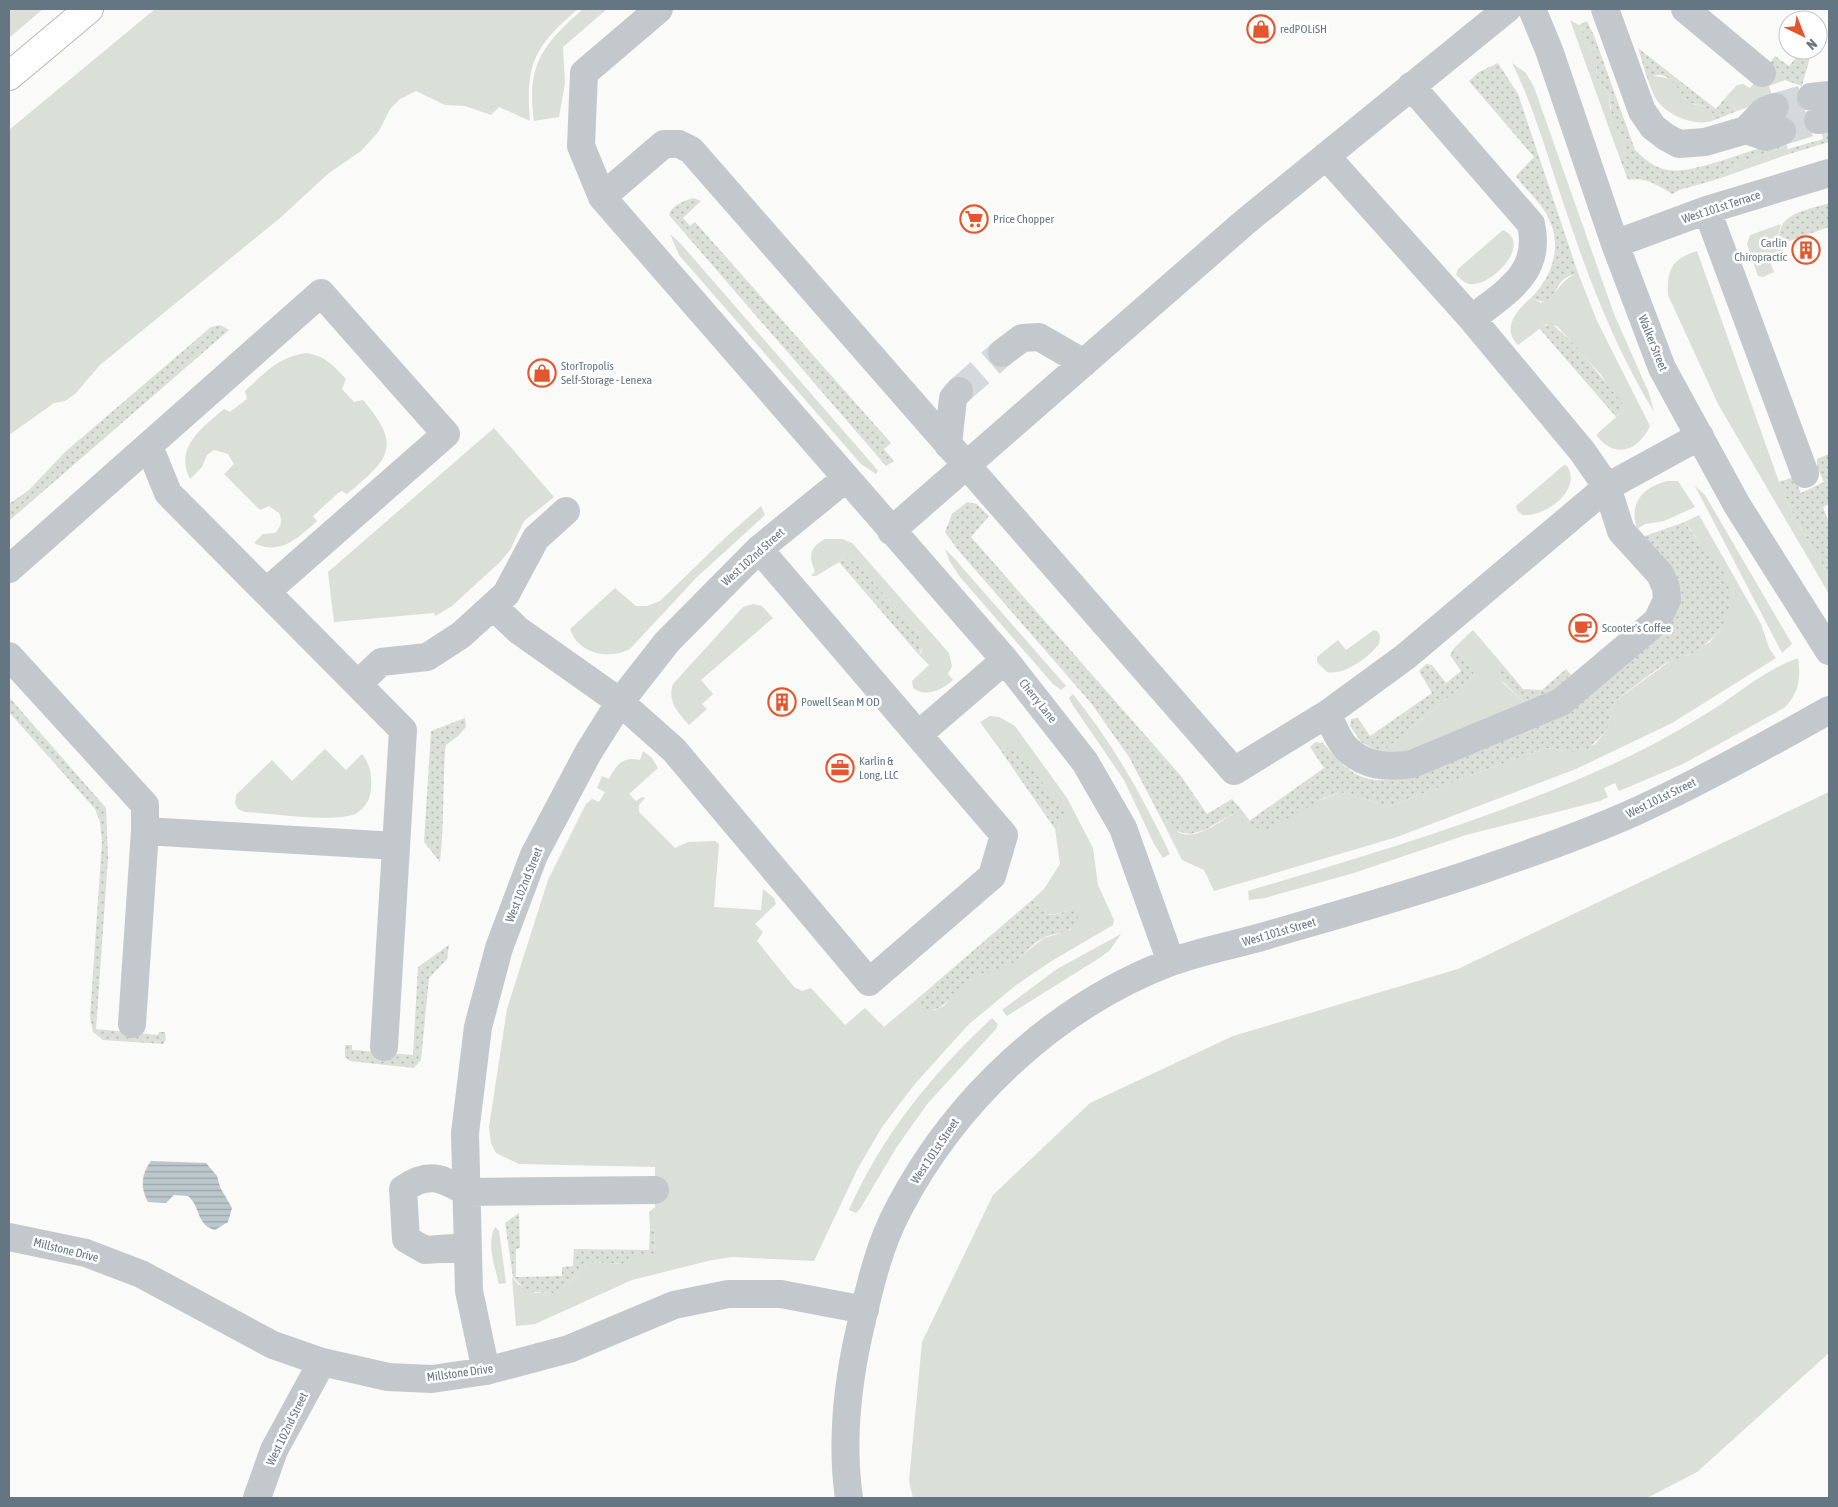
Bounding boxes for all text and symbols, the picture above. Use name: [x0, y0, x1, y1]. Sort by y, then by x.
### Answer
north arrow: [1778, 10, 1828, 60]
shop icon: redPOLiSH: [1246, 14, 1276, 44]
place label: redPOLiSH: [1280, 22, 1327, 36]
text: N: [1803, 36, 1820, 53]
street label: West 101st Terrace: [1680, 188, 1762, 226]
supermarket icon: Price Chopper: [959, 204, 989, 234]
place label: Price Chopper: [993, 212, 1054, 226]
building icon: Carlin Chiropractic: [1791, 235, 1821, 265]
place label: Carlin Chiropractic: [1734, 236, 1788, 264]
street label: Walker Street: [1635, 313, 1671, 374]
shop icon: StorTropolis Self-Storage - Lenexa: [527, 358, 557, 388]
place label: StorTropolis Self-Storage - Lenexa: [561, 359, 652, 387]
street label: West 102nd Street: [719, 525, 788, 589]
cafe icon: Scooter's Coffee: [1568, 613, 1598, 643]
place label: Scooter's Coffee: [1602, 621, 1671, 635]
street label: Cherry Lane: [1016, 676, 1060, 726]
building icon: Powell Sean M OD: [767, 687, 797, 717]
place label: Powell Sean M OD: [801, 695, 880, 709]
office icon: Karlin & Long, LLC: [825, 753, 855, 783]
place label: Karlin & Long, LLC: [859, 754, 899, 782]
street label: West 101st Street: [1624, 775, 1699, 821]
street label: West 102nd Street: [503, 845, 546, 924]
street label: West 101st Street: [1241, 915, 1318, 949]
street label: West 101st Street: [908, 1115, 962, 1186]
street label: Millstone Drive: [32, 1235, 100, 1265]
street label: Millstone Drive: [426, 1361, 494, 1385]
street label: West 102nd Street: [263, 1390, 311, 1468]

